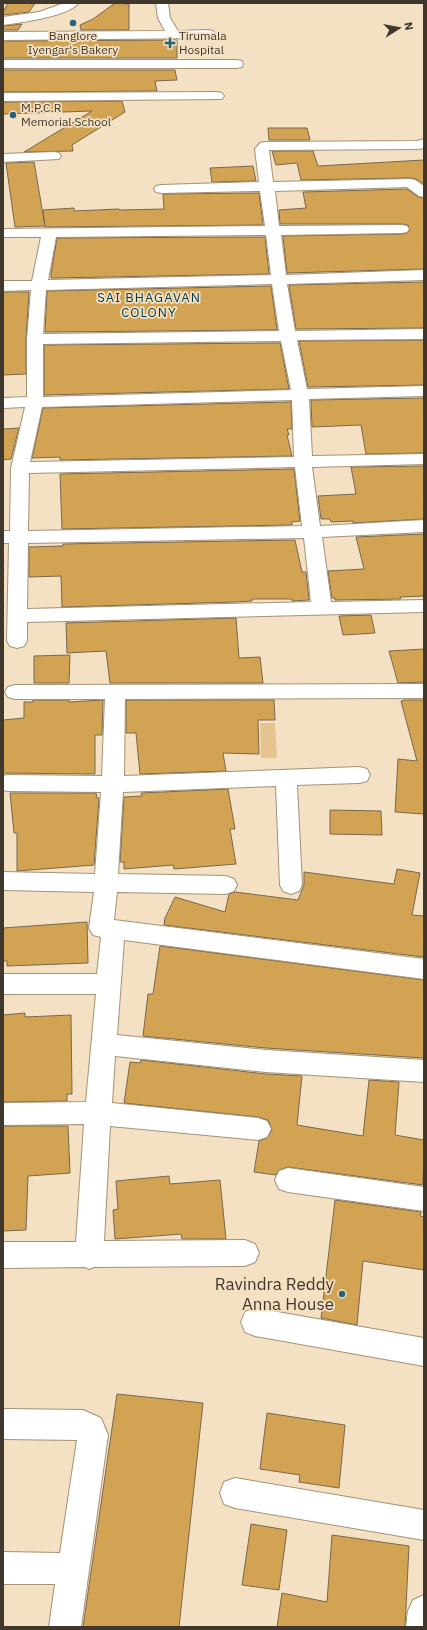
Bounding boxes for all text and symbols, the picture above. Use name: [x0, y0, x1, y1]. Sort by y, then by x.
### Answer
north arrow: [379, 8, 419, 48]
marker: Banglore Iyengar's Bakery: [68, 18, 78, 28]
text: N: [401, 21, 416, 31]
place label: Banglore Iyengar's Bakery: [28, 28, 118, 57]
place label: Tirumala Hospital: [179, 28, 227, 57]
marker: Tirumala Hospital: [164, 37, 176, 49]
place label: M.P.C.R Memorial School: [21, 100, 111, 129]
marker: M.P.C.R Memorial School: [8, 110, 18, 120]
district label: SAI BHAGAVAN COLONY: [97, 289, 201, 321]
place label: Ravindra Reddy Anna House: [215, 1273, 335, 1315]
marker: Ravindra Reddy Anna House: [337, 1289, 347, 1299]

